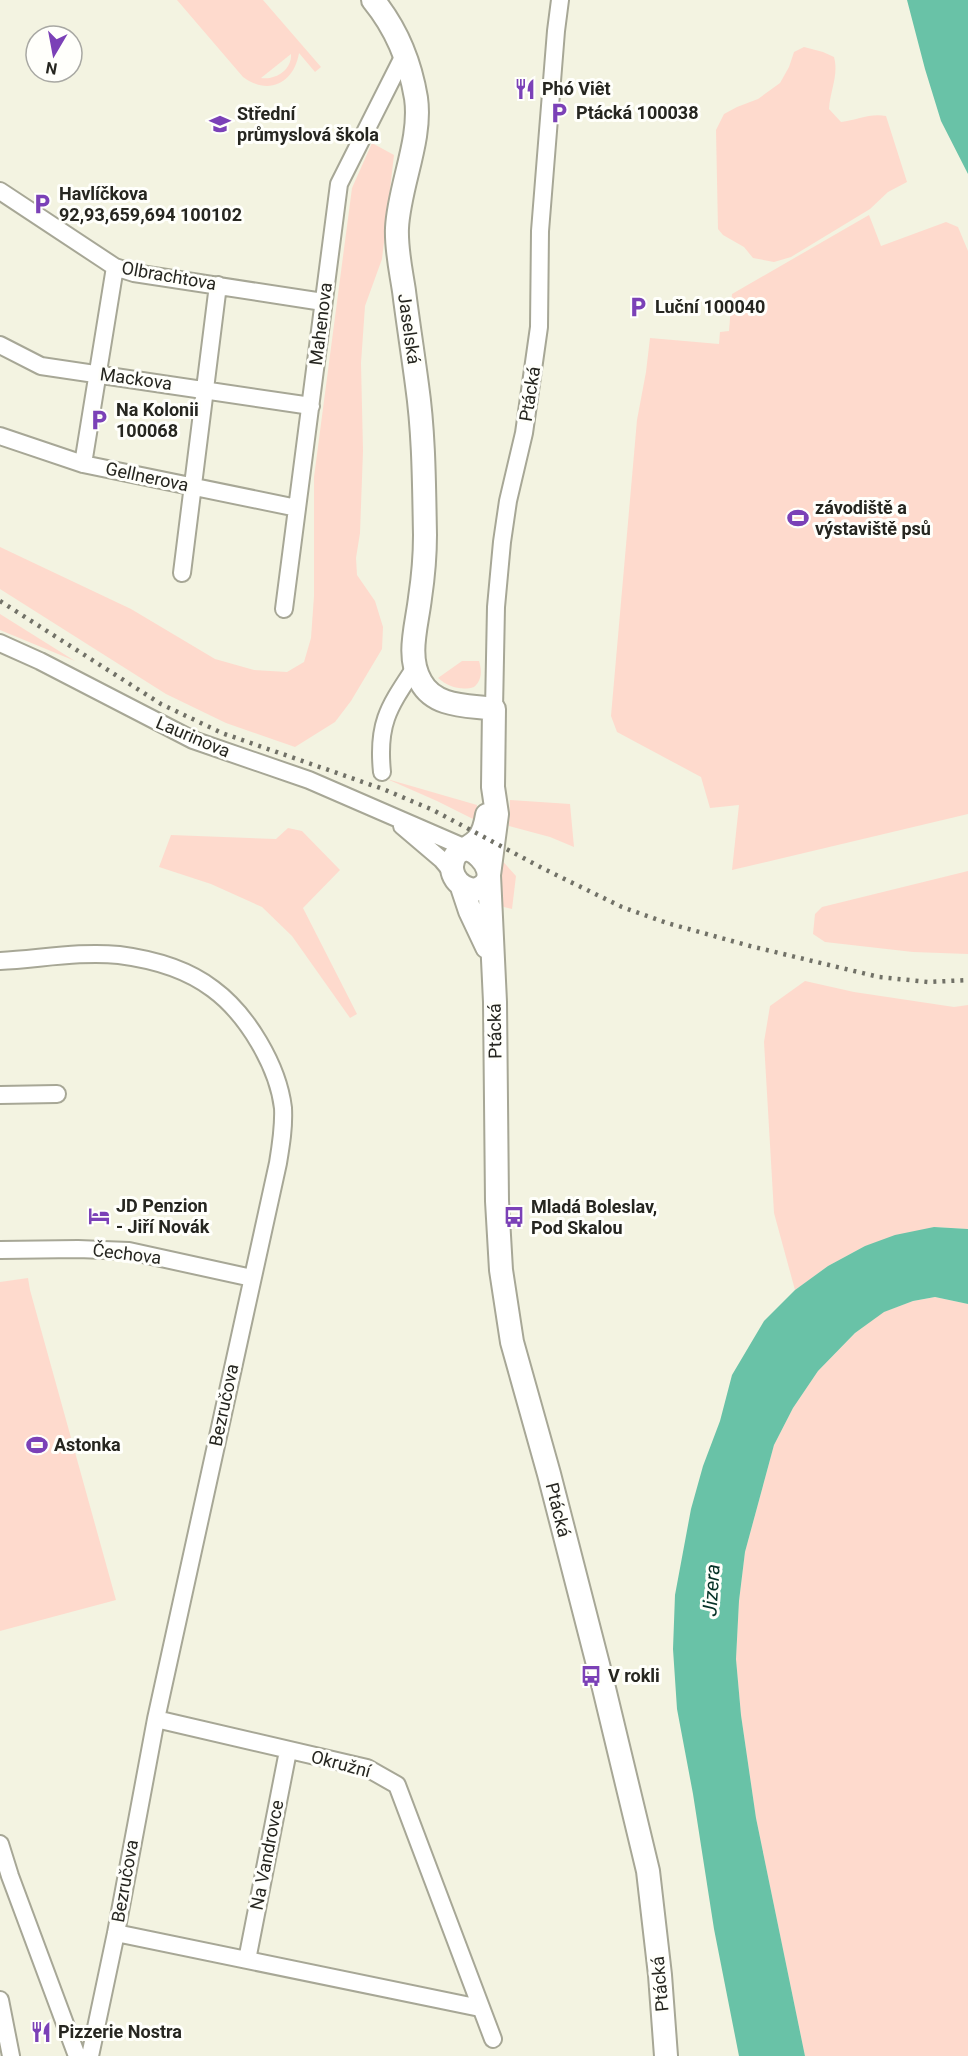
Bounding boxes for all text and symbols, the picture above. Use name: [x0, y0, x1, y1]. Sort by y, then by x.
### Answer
north arrow: [24, 24, 84, 84]
text: N: [44, 58, 59, 79]
restaurant icon: Phó Viêt: [513, 77, 537, 101]
place label: Phó Viêt: [542, 78, 611, 99]
parking icon: Ptácká 100038: [547, 101, 571, 125]
place label: Ptácká 100038: [576, 102, 699, 123]
place label: Střední průmyslová škola: [237, 103, 379, 145]
school or university icon: Střední průmyslová škola: [208, 112, 232, 136]
place label: Havlíčkova 92,93,659,694 100102: [59, 183, 242, 225]
parking icon: Havlíčkova 92,93,659,694 100102: [30, 192, 54, 216]
street label: Olbrachtova: [120, 257, 218, 294]
street label: Mahenova: [305, 281, 336, 367]
street label: Jaselská: [394, 292, 425, 366]
parking icon: Luční 100040: [626, 295, 650, 319]
place label: Luční 100040: [655, 296, 765, 317]
street label: Mackova: [99, 363, 173, 394]
street label: Ptácká: [515, 365, 544, 423]
place label: Na Kolonii 100068: [116, 399, 199, 441]
parking icon: Na Kolonii 100068: [87, 408, 111, 432]
street label: Gellnerova: [104, 457, 191, 496]
place label: závodiště a výstaviště psů: [815, 497, 931, 539]
sports icon: závodiště a výstaviště psů: [786, 506, 810, 530]
street label: Laurinova: [153, 712, 233, 762]
street label: Ptácká: [484, 1003, 505, 1059]
place label: JD Penzion - Jiří Novák: [116, 1195, 210, 1237]
place label: Mladá Boleslav, Pod Skalou: [531, 1196, 657, 1238]
hotel icon: JD Penzion - Jiří Novák: [87, 1204, 111, 1228]
bus stop icon: Mladá Boleslav, Pod Skalou: [502, 1205, 526, 1229]
street label: Čechova: [91, 1239, 163, 1268]
street label: Bezručova: [205, 1362, 242, 1448]
sports icon: Astonka: [25, 1433, 49, 1457]
place label: Astonka: [54, 1434, 121, 1455]
street label: Ptácká: [542, 1480, 575, 1539]
water label: Jizera: [697, 1563, 725, 1617]
bus stop icon: V rokli: [579, 1664, 603, 1688]
place label: V rokli: [608, 1665, 660, 1686]
street label: Okružní: [309, 1745, 374, 1782]
street label: Na Vandrovce: [246, 1798, 287, 1912]
street label: Bezručova: [107, 1838, 142, 1924]
street label: Ptácká: [647, 1955, 672, 2013]
restaurant icon: Pizzerie Nostra: [29, 2020, 53, 2044]
place label: Pizzerie Nostra: [58, 2021, 182, 2042]

